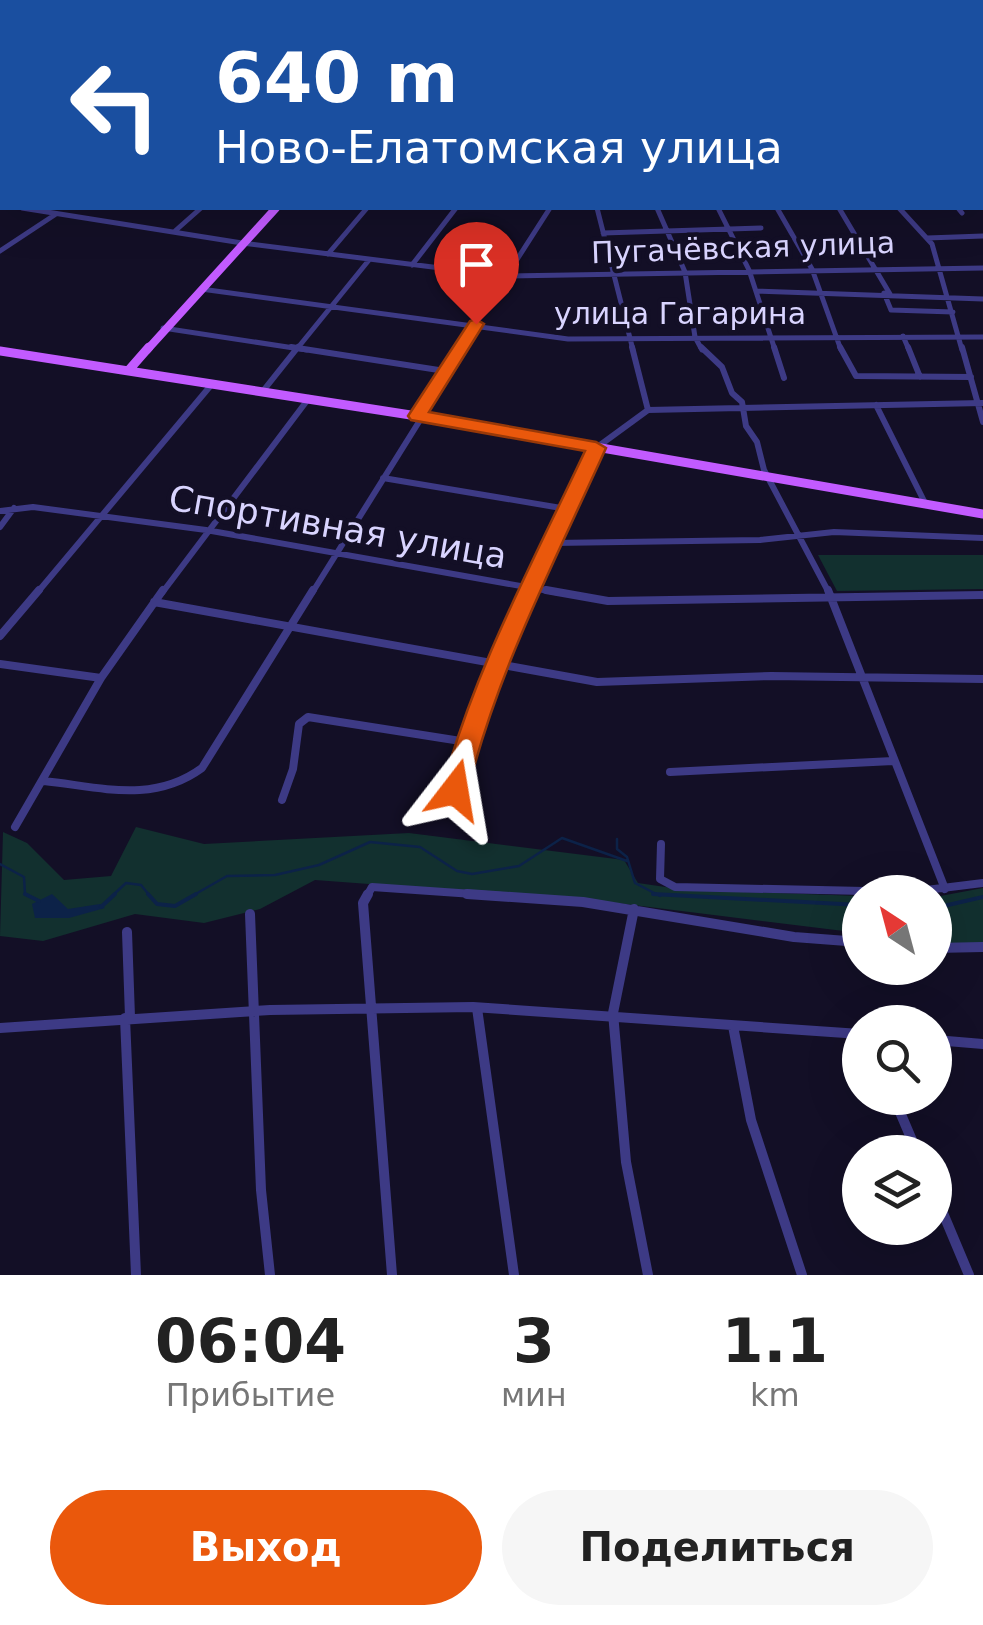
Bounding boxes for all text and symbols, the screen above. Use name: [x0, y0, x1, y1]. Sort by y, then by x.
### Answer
text: 640 m: [215, 37, 458, 119]
icon: left: [50, 40, 180, 170]
text: Ново-Елатомская улица: [215, 121, 783, 174]
pin: [434, 222, 519, 325]
street label: Пугачёвская улица: [590, 225, 896, 270]
icon: arrive: [449, 237, 504, 292]
street label: улица Гагарина: [554, 296, 806, 331]
street label: Спортивная улица: [166, 478, 510, 576]
position arrow: [403, 738, 507, 842]
north arrow: [842, 875, 952, 985]
map controls: [842, 875, 952, 1245]
button: search: [842, 1005, 952, 1115]
button: layers: [842, 1135, 952, 1245]
text: 06:04: [155, 1306, 346, 1376]
text: 3: [513, 1306, 555, 1376]
text: 1.1: [722, 1306, 828, 1376]
text: Прибытие: [166, 1376, 335, 1414]
text: мин: [501, 1376, 567, 1414]
text: km: [750, 1376, 800, 1414]
button: Выход: [50, 1490, 482, 1605]
button: Поделиться: [502, 1490, 933, 1605]

